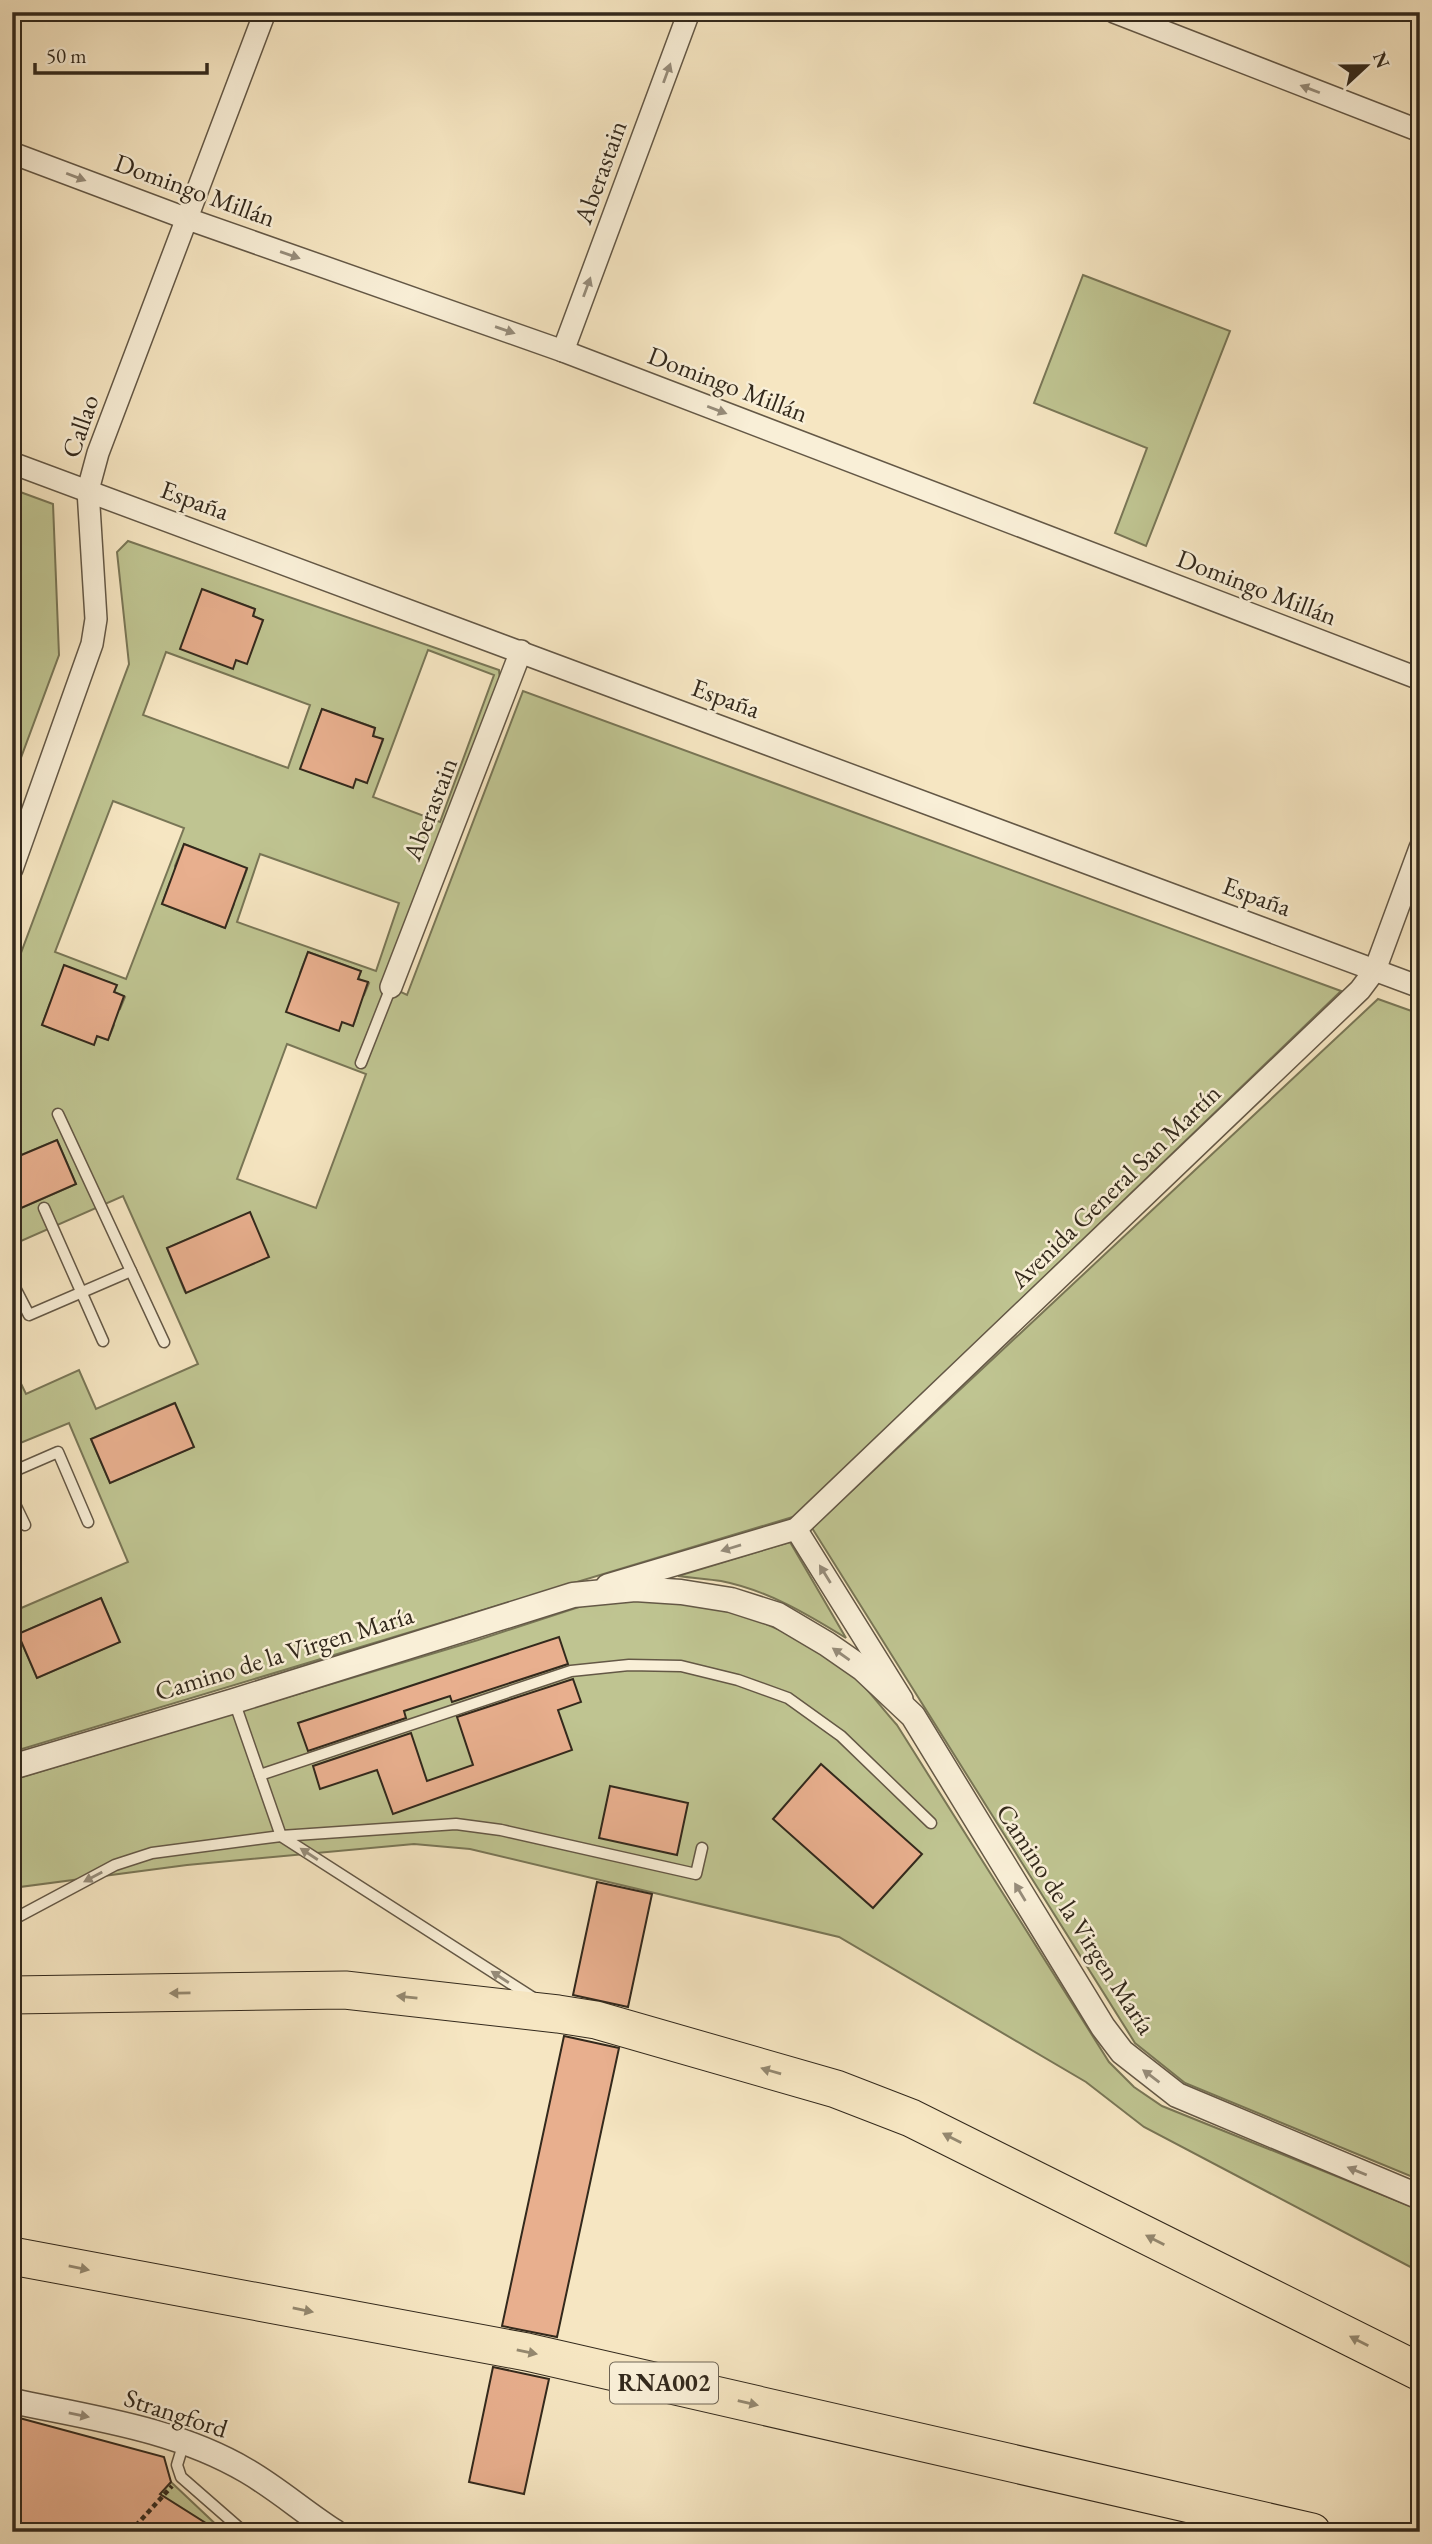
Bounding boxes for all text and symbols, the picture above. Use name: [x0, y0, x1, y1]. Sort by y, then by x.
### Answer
scale bar: [35, 32, 206, 76]
north arrow: [1330, 32, 1400, 102]
text: 50 m: [46, 42, 87, 69]
text: N: [1367, 48, 1396, 72]
one-way arrow: [661, 63, 672, 84]
one-way arrow: [1300, 83, 1321, 94]
street label: Aberastain: [565, 115, 634, 229]
street label: Domingo Millán: [110, 145, 280, 235]
one-way arrow: [66, 172, 87, 183]
one-way arrow: [279, 250, 300, 261]
one-way arrow: [582, 276, 593, 297]
one-way arrow: [494, 325, 515, 336]
street label: Domingo Millán: [643, 338, 813, 430]
street label: Callao: [53, 390, 107, 462]
one-way arrow: [707, 405, 728, 416]
street label: España: [156, 472, 235, 528]
street label: Domingo Millán: [1172, 541, 1342, 633]
street label: España: [687, 670, 766, 726]
street label: Aberastain: [394, 752, 465, 866]
street label: España: [1218, 868, 1297, 924]
street label: Avenida General San Martín: [1001, 1076, 1228, 1297]
one-way arrow: [720, 1544, 741, 1554]
one-way arrow: [818, 1565, 831, 1584]
street label: Camino de la Virgen María: [151, 1597, 418, 1709]
one-way arrow: [832, 1647, 850, 1661]
street label: Camino de la Virgen María: [989, 1797, 1164, 2041]
one-way arrow: [299, 1847, 319, 1860]
one-way arrow: [83, 1872, 103, 1883]
one-way arrow: [1014, 1882, 1026, 1901]
one-way arrow: [491, 1970, 510, 1983]
one-way arrow: [168, 1987, 190, 1998]
one-way arrow: [396, 1991, 418, 2002]
one-way arrow: [760, 2065, 781, 2075]
one-way arrow: [1141, 2069, 1160, 2083]
one-way arrow: [942, 2133, 962, 2144]
one-way arrow: [1346, 2165, 1367, 2176]
one-way arrow: [1145, 2234, 1165, 2245]
one-way arrow: [68, 2263, 90, 2274]
one-way arrow: [292, 2305, 314, 2316]
one-way arrow: [1349, 2336, 1369, 2347]
one-way arrow: [516, 2347, 538, 2358]
road number: RNA002: [610, 2362, 718, 2404]
street label: Strangford: [120, 2380, 233, 2446]
one-way arrow: [737, 2397, 759, 2408]
one-way arrow: [68, 2410, 90, 2421]

